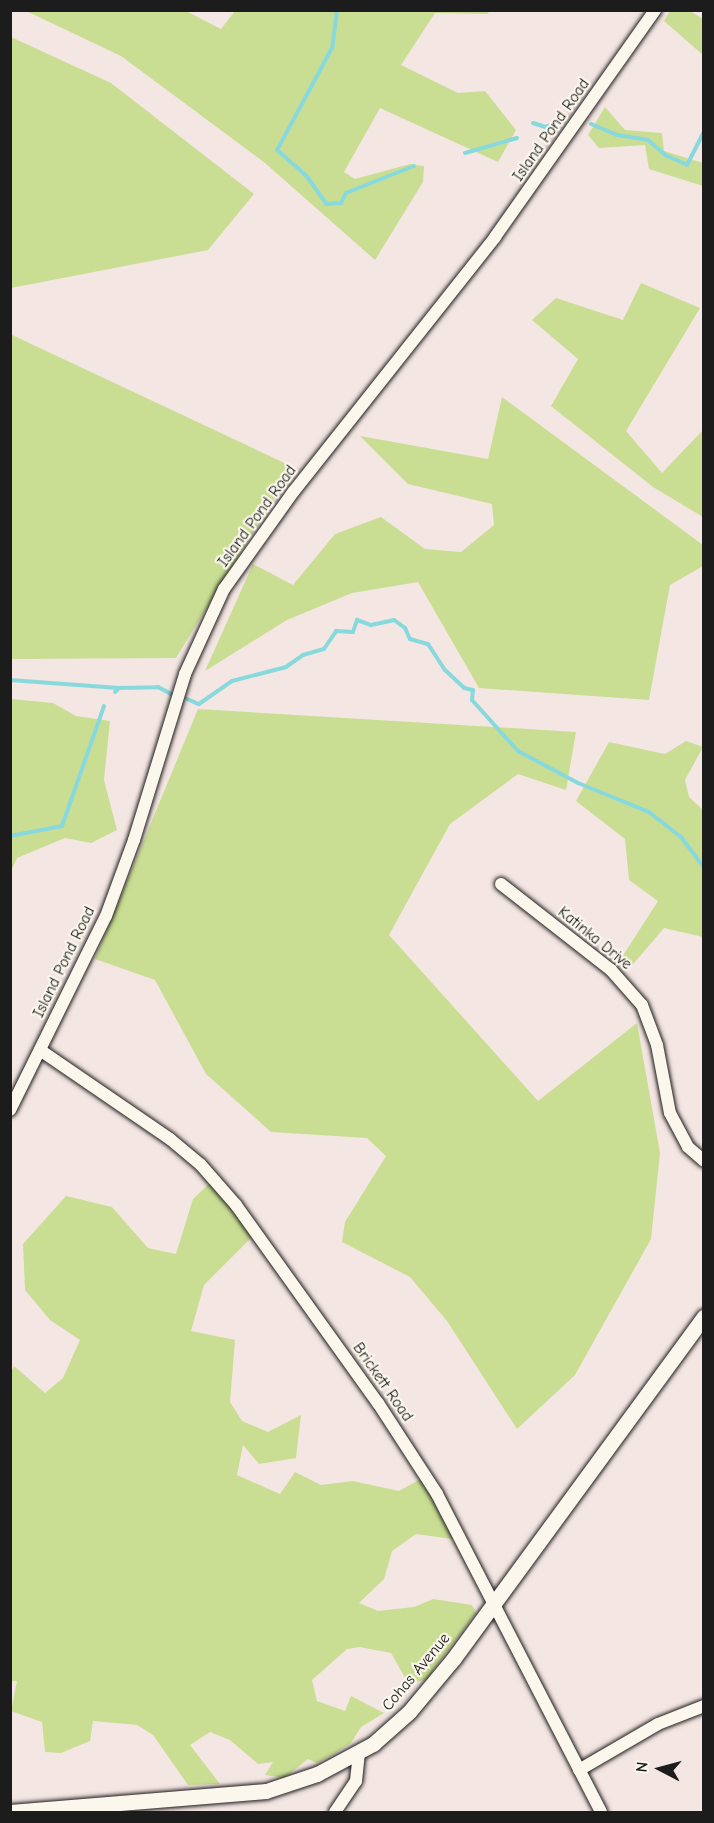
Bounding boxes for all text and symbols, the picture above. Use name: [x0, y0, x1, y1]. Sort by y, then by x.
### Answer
street label: Island Pond Road: [508, 75, 594, 185]
street label: Island Pond Road: [214, 461, 300, 571]
street label: Katinka Drive: [554, 902, 636, 974]
street label: Island Pond Road: [29, 903, 99, 1021]
street label: Brickett Road: [349, 1339, 417, 1425]
street label: Cohas Avenue: [378, 1629, 454, 1715]
north arrow: [630, 1739, 690, 1799]
text: N: [633, 1761, 652, 1773]

